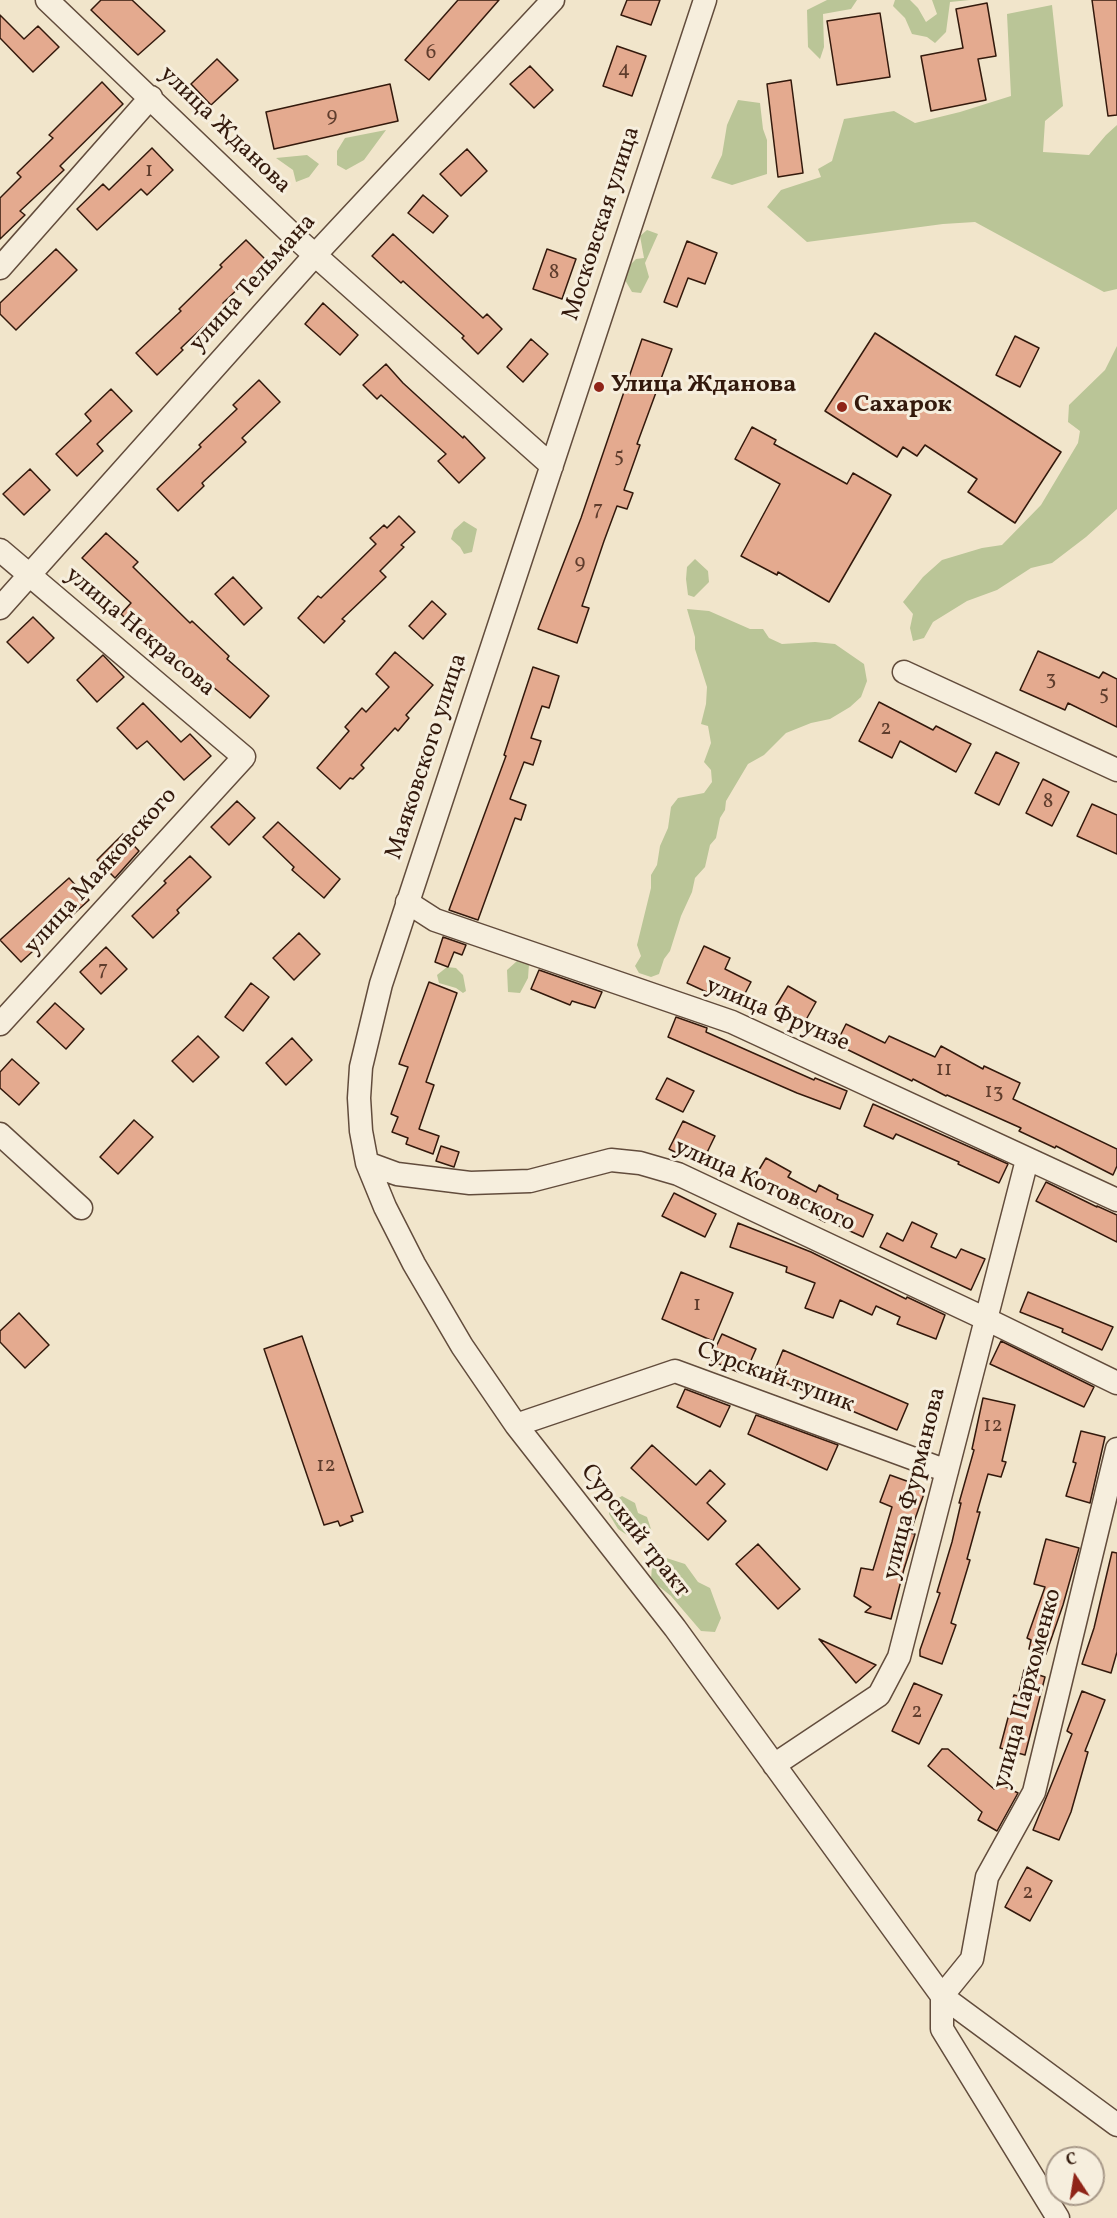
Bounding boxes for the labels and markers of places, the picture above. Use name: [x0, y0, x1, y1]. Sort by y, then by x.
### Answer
place label: Улица Жданова: [611, 373, 796, 401]
marker: Улица Жданова: [592, 380, 606, 394]
place label: Сахарок: [854, 393, 952, 421]
marker: Сахарок: [835, 400, 849, 414]

